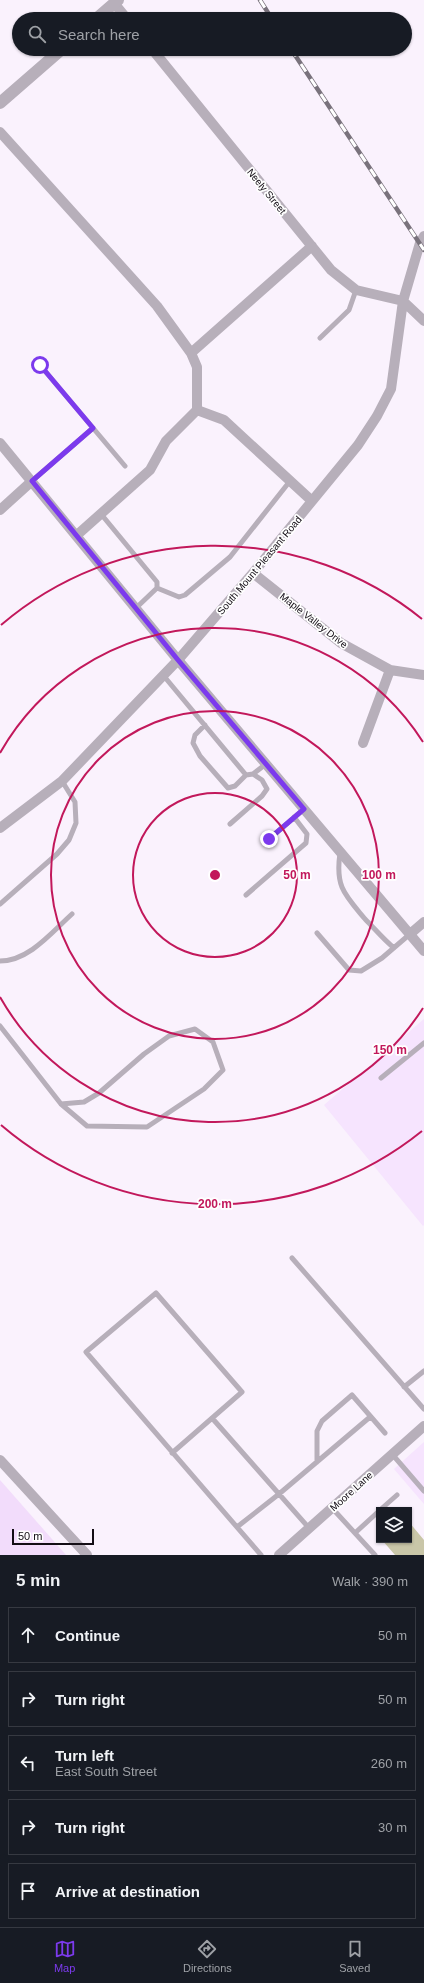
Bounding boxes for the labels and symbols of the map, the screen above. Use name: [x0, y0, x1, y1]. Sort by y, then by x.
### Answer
street label: Neely Street: [245, 166, 288, 216]
route start: [31, 356, 49, 374]
street label: South Mount Pleasant Road: [215, 514, 304, 617]
street label: Maple Valley Drive: [278, 591, 350, 650]
route end: [260, 830, 278, 848]
centre of rings: [208, 868, 222, 882]
text: 50 m: [283, 868, 311, 882]
text: 100 m: [362, 868, 396, 882]
text: 150 m: [373, 1043, 407, 1057]
text: 200 m: [198, 1197, 232, 1211]
street label: Moore Lane: [328, 1469, 375, 1513]
scale bar: [12, 1527, 94, 1546]

